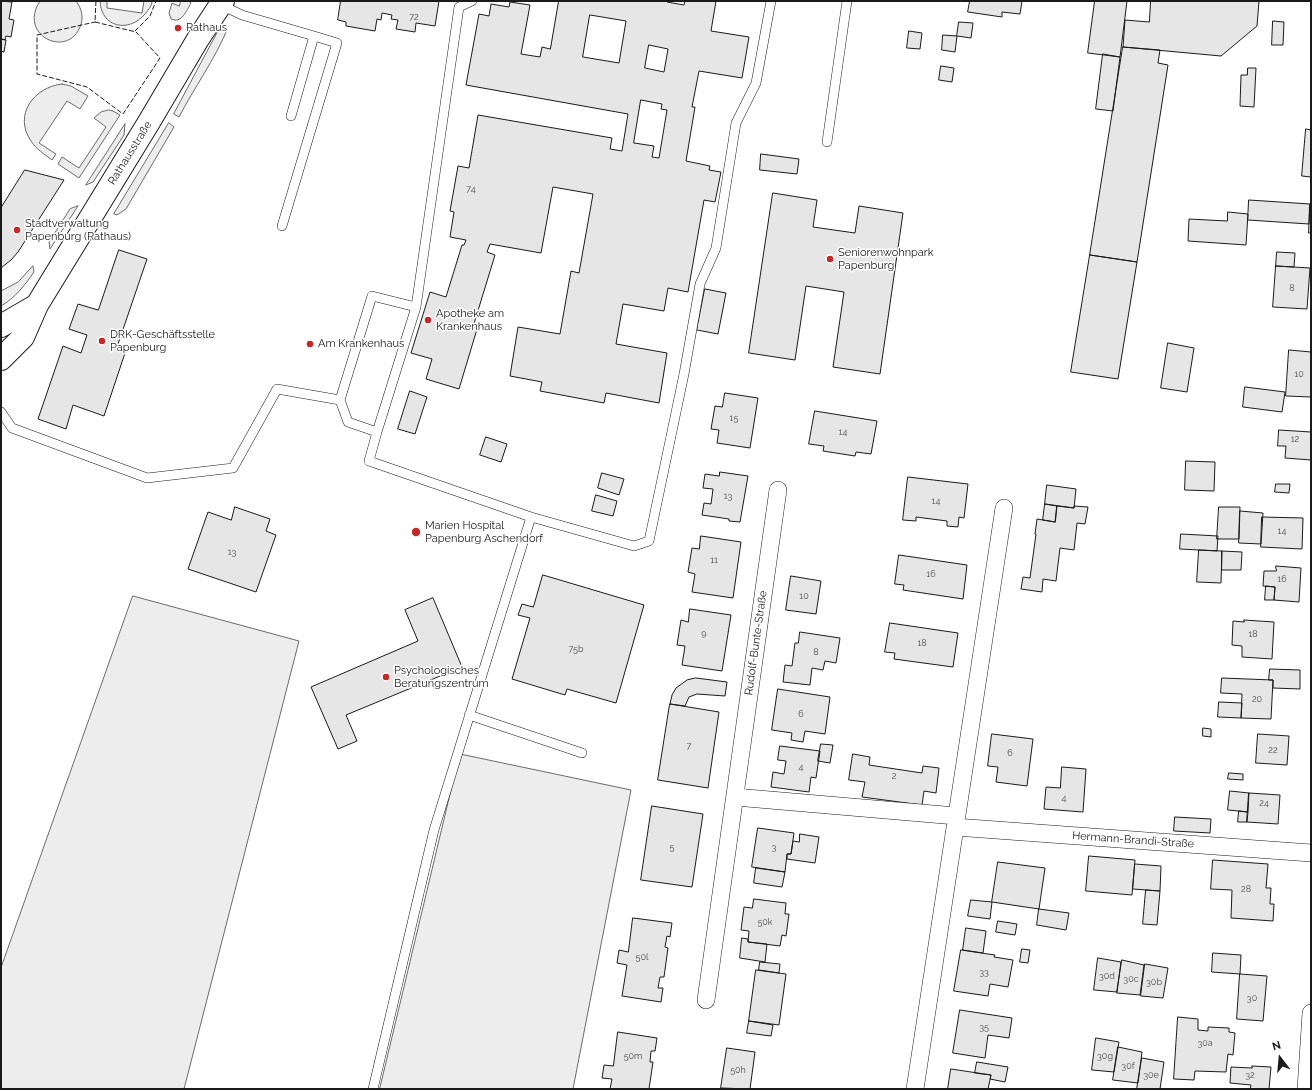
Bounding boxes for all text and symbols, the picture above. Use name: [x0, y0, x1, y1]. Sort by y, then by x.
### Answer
house number: 72: [409, 12, 419, 22]
place label: Rathaus: [186, 21, 227, 35]
marker: Rathaus: [173, 23, 183, 33]
street label: Rathausstraße: [105, 119, 155, 187]
house number: 74: [466, 184, 476, 194]
place label: Stadtverwaltung Papenburg (Rathaus): [25, 217, 131, 243]
marker: Stadtverwaltung Papenburg (Rathaus): [12, 225, 22, 235]
place label: Seniorenwohnpark Papenburg: [838, 246, 934, 272]
marker: Seniorenwohnpark Papenburg: [825, 254, 835, 264]
house number: 8: [1289, 283, 1295, 293]
place label: Apotheke am Krankenhaus: [436, 307, 504, 333]
marker: Apotheke am Krankenhaus: [423, 315, 433, 325]
place label: DRK-Geschäftsstelle Papenburg: [110, 328, 215, 354]
marker: DRK-Geschäftsstelle Papenburg: [97, 336, 107, 346]
place label: Am Krankenhaus: [318, 337, 404, 351]
marker: Am Krankenhaus: [305, 339, 315, 349]
house number: 10: [1294, 369, 1304, 379]
house number: 15: [730, 413, 738, 423]
house number: 14: [839, 427, 847, 437]
house number: 12: [1291, 434, 1299, 444]
house number: 13: [724, 491, 732, 501]
house number: 14: [932, 496, 940, 506]
place label: Marien Hospital Papenburg Aschendorf: [425, 519, 543, 545]
marker: Marien Hospital Papenburg Aschendorf: [410, 526, 422, 538]
house number: 14: [1278, 526, 1286, 536]
house number: 13: [228, 547, 236, 557]
house number: 11: [710, 555, 718, 565]
house number: 16: [926, 569, 936, 579]
house number: 16: [1277, 574, 1287, 584]
street label: Rudolf-Bunte-Straße: [742, 590, 770, 696]
house number: 10: [799, 591, 809, 601]
house number: 9: [701, 628, 707, 638]
house number: 18: [1248, 629, 1258, 639]
house number: 18: [917, 638, 927, 648]
house number: 75b: [568, 644, 584, 654]
house number: 8: [813, 647, 819, 657]
place label: Psychologisches Beratungszentrum: [394, 664, 489, 690]
marker: Psychologisches Beratungszentrum: [381, 672, 391, 682]
house number: 20: [1252, 694, 1262, 704]
house number: 6: [798, 709, 804, 719]
house number: 7: [687, 741, 691, 751]
house number: 22: [1268, 745, 1278, 755]
house number: 6: [1007, 748, 1013, 758]
house number: 4: [799, 762, 803, 772]
house number: 2: [892, 771, 896, 781]
house number: 4: [1062, 793, 1066, 803]
house number: 24: [1259, 798, 1269, 808]
street label: Hermann-Brandi-Straße: [1072, 829, 1194, 851]
house number: 5: [670, 842, 674, 852]
house number: 3: [772, 842, 776, 852]
house number: 28: [1241, 884, 1251, 894]
house number: 50k: [757, 917, 773, 927]
house number: 50l: [636, 952, 648, 962]
house number: 33: [979, 967, 989, 977]
house number: 30d: [1099, 971, 1115, 981]
house number: 30c: [1123, 974, 1139, 984]
house number: 30b: [1146, 977, 1162, 987]
house number: 30: [1247, 993, 1257, 1003]
house number: 35: [979, 1022, 989, 1032]
house number: 30a: [1197, 1038, 1213, 1048]
north arrow: [1260, 1038, 1300, 1078]
text: N: [1271, 1039, 1282, 1053]
house number: 50m: [624, 1051, 642, 1061]
house number: 30g: [1097, 1051, 1113, 1061]
house number: 30f: [1121, 1061, 1135, 1071]
house number: 50h: [730, 1065, 746, 1075]
house number: 30e: [1143, 1070, 1159, 1080]
house number: 32: [1245, 1070, 1255, 1080]

